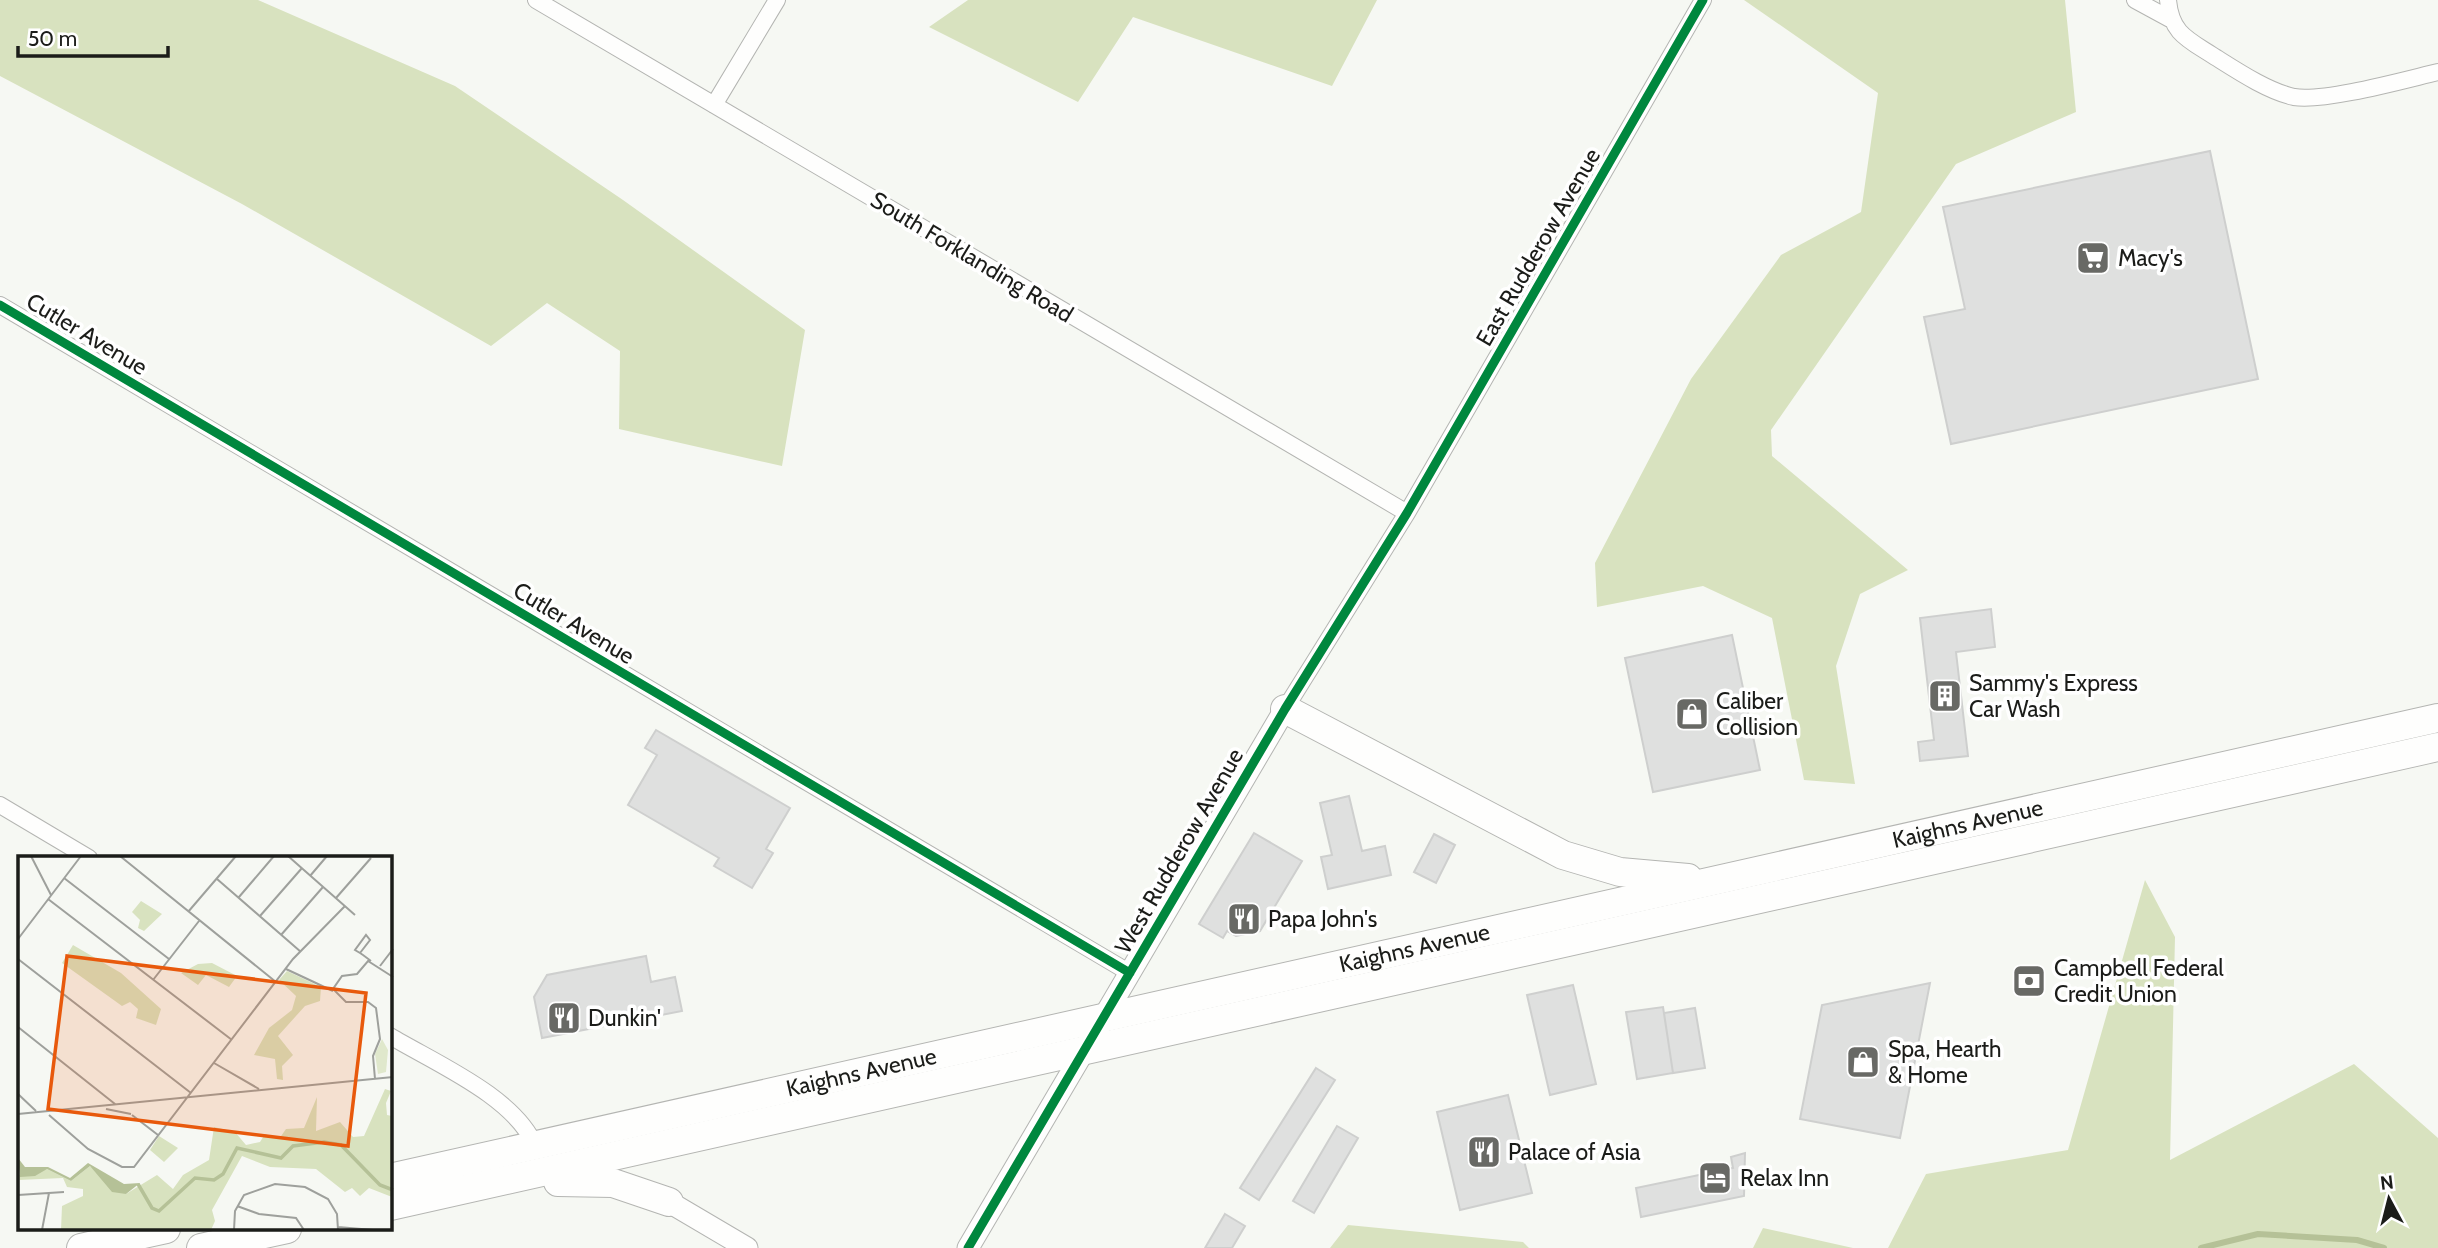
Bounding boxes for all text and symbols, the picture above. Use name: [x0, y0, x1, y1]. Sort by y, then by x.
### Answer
scale bar: [18, 14, 168, 58]
text: 50 m: [28, 26, 77, 51]
street label: East Rudderow Avenue: [1470, 143, 1606, 351]
street label: South Forklanding Road: [866, 185, 1078, 329]
supermarket icon: Macy's: [2074, 239, 2112, 277]
place label: Macy's: [2118, 244, 2183, 272]
street label: Cutler Avenue: [21, 287, 153, 381]
street label: Cutler Avenue: [508, 576, 640, 670]
place label: Sammy's Express Car Wash: [1969, 669, 2138, 723]
building icon: Sammy's Express Car Wash: [1926, 677, 1964, 715]
place label: Caliber Collision: [1716, 687, 1798, 741]
shop icon: Caliber Collision: [1673, 695, 1711, 733]
street label: West Rudderow Avenue: [1109, 743, 1249, 959]
street label: Kaighns Avenue: [1890, 793, 2046, 854]
inset map: [18, 856, 392, 1230]
restaurant icon: Papa John's: [1225, 900, 1263, 938]
place label: Papa John's: [1268, 905, 1377, 933]
street label: Kaighns Avenue: [1337, 917, 1493, 978]
place label: Campbell Federal Credit Union: [2054, 954, 2224, 1008]
bank icon: Campbell Federal Credit Union: [2010, 962, 2048, 1000]
restaurant icon: Dunkin': [545, 999, 583, 1037]
place label: Dunkin': [588, 1004, 661, 1032]
place label: Spa, Hearth & Home: [1888, 1035, 2002, 1089]
street label: Kaighns Avenue: [783, 1042, 939, 1103]
shop icon: Spa, Hearth & Home: [1844, 1043, 1882, 1081]
restaurant icon: Palace of Asia: [1465, 1133, 1503, 1171]
place label: Palace of Asia: [1508, 1138, 1641, 1166]
hotel icon: Relax Inn: [1696, 1159, 1734, 1197]
place label: Relax Inn: [1740, 1164, 1829, 1192]
north arrow: [2354, 1164, 2424, 1234]
text: N: [2379, 1170, 2395, 1195]

